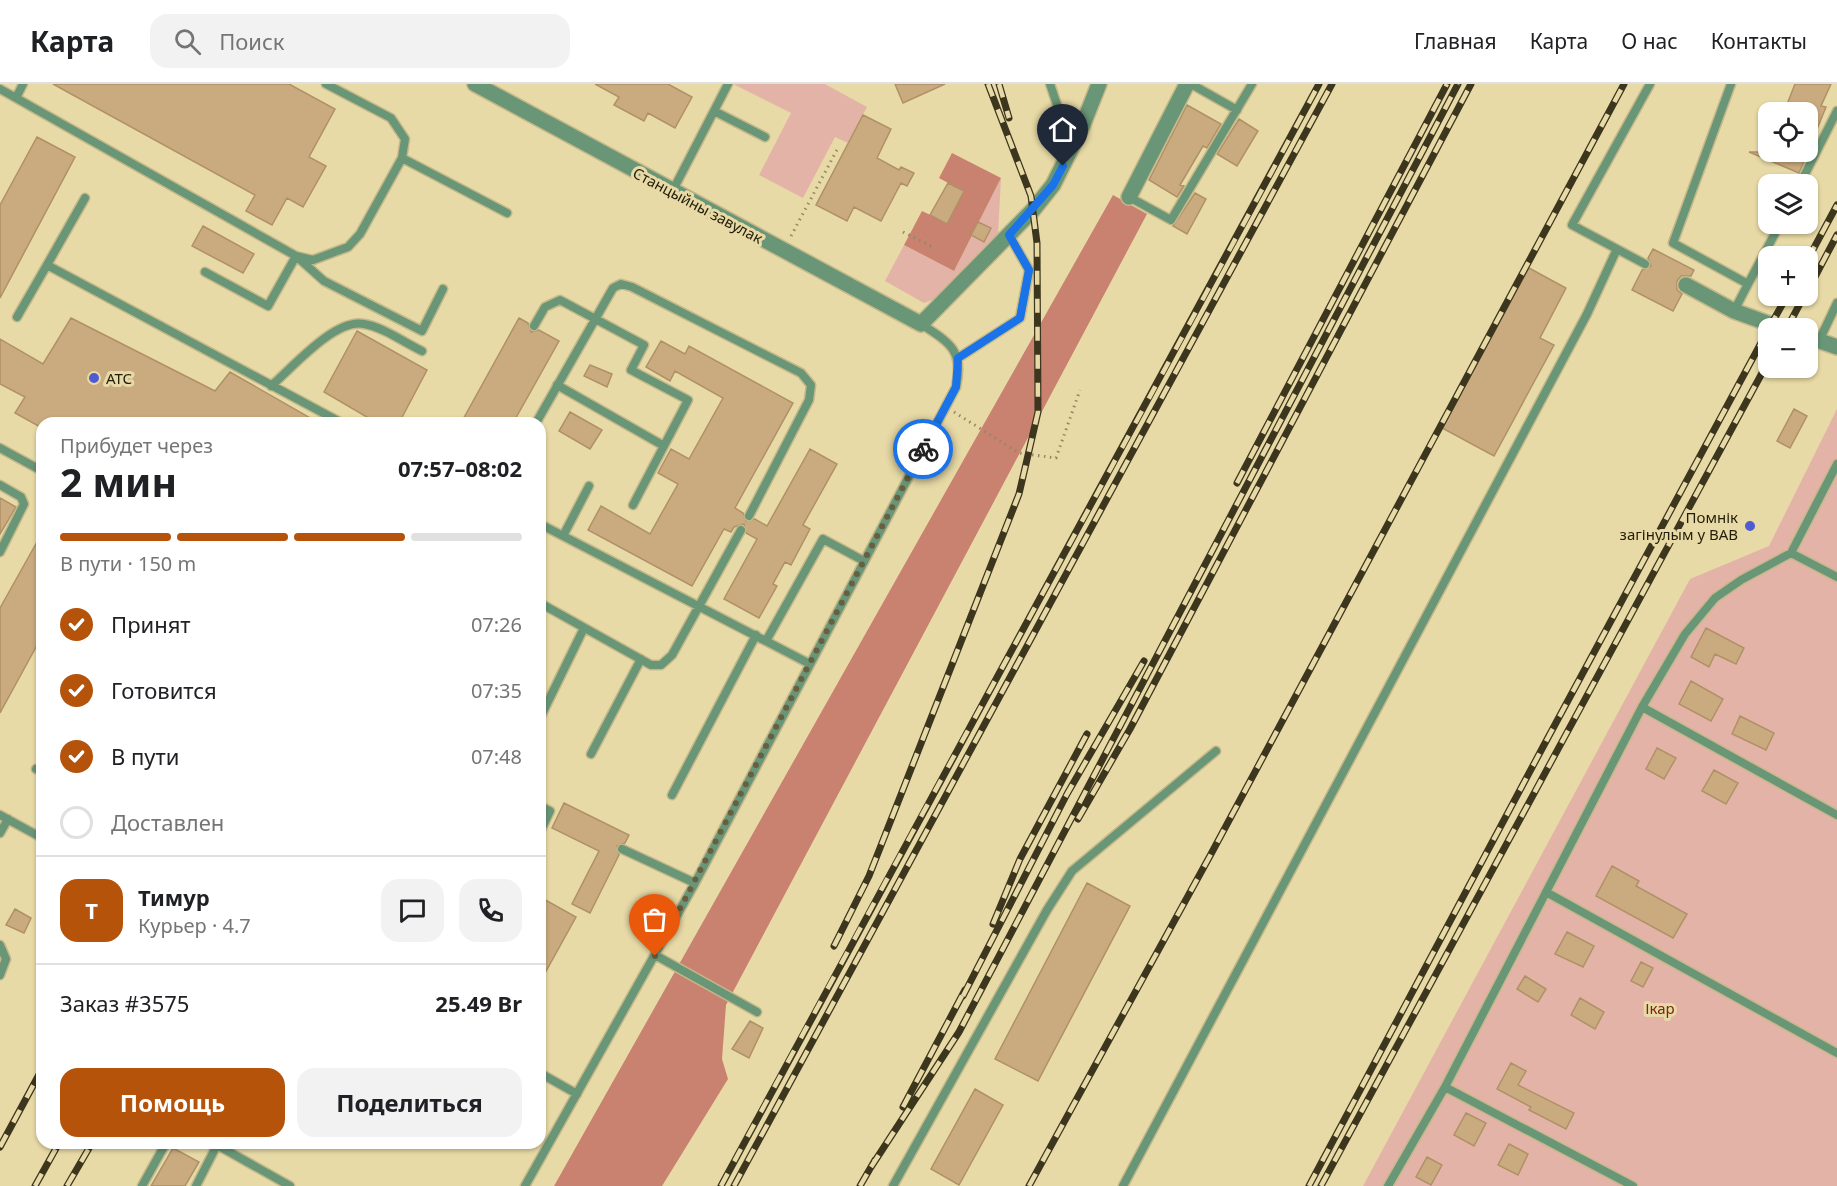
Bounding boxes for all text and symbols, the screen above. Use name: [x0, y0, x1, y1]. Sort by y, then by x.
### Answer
search box: [150, 14, 570, 68]
text: Карта: [30, 22, 114, 60]
icon: search: [171, 25, 204, 58]
text: Поиск: [219, 26, 285, 56]
text: Главная: [1414, 27, 1497, 55]
text: Карта: [1530, 27, 1588, 55]
text: О нас: [1621, 27, 1678, 55]
text: Контакты: [1711, 27, 1807, 55]
map controls: [1758, 102, 1818, 378]
button: locate: [1758, 102, 1818, 162]
pin: [1037, 104, 1088, 166]
icon: home: [1046, 113, 1079, 146]
street label: Станцыйны завулак: [630, 162, 767, 248]
button: layers: [1758, 174, 1818, 234]
button: +: [1758, 246, 1818, 306]
button: −: [1758, 318, 1818, 378]
place label: АТС: [106, 368, 132, 388]
marker: АТС: [87, 371, 101, 385]
courier: [893, 419, 953, 479]
text: Прибудет через: [60, 432, 213, 459]
icon: bike: [907, 433, 940, 466]
text: 07:57–08:02: [398, 453, 522, 483]
text: 2 мин: [60, 455, 177, 508]
place label: Помнік загінулым у ВАВ: [1620, 507, 1738, 544]
marker: Помнік загінулым у ВАВ: [1743, 519, 1757, 533]
text: В пути · 150 m: [60, 550, 196, 577]
icon: check: [60, 608, 93, 641]
text: Принят: [111, 609, 191, 639]
text: 07:26: [471, 611, 522, 638]
icon: check: [60, 674, 93, 707]
text: Готовится: [111, 675, 217, 705]
text: 07:35: [471, 677, 522, 704]
icon: check: [60, 740, 93, 773]
text: В пути: [111, 741, 179, 771]
text: 07:48: [471, 743, 522, 770]
text: Доставлен: [111, 807, 224, 837]
button: chat: [381, 879, 444, 942]
button: phone: [459, 879, 522, 942]
text: Тимур: [138, 882, 210, 912]
pin: [629, 894, 680, 956]
text: Т: [85, 895, 98, 925]
icon: bag: [638, 903, 671, 936]
text: Курьер · 4.7: [138, 912, 251, 939]
text: Заказ #3575: [60, 988, 189, 1018]
text: 25.49 Br: [435, 988, 522, 1018]
park label: Ікар: [1645, 998, 1675, 1018]
button: Помощь: [60, 1068, 285, 1137]
button: Поделиться: [297, 1068, 522, 1137]

